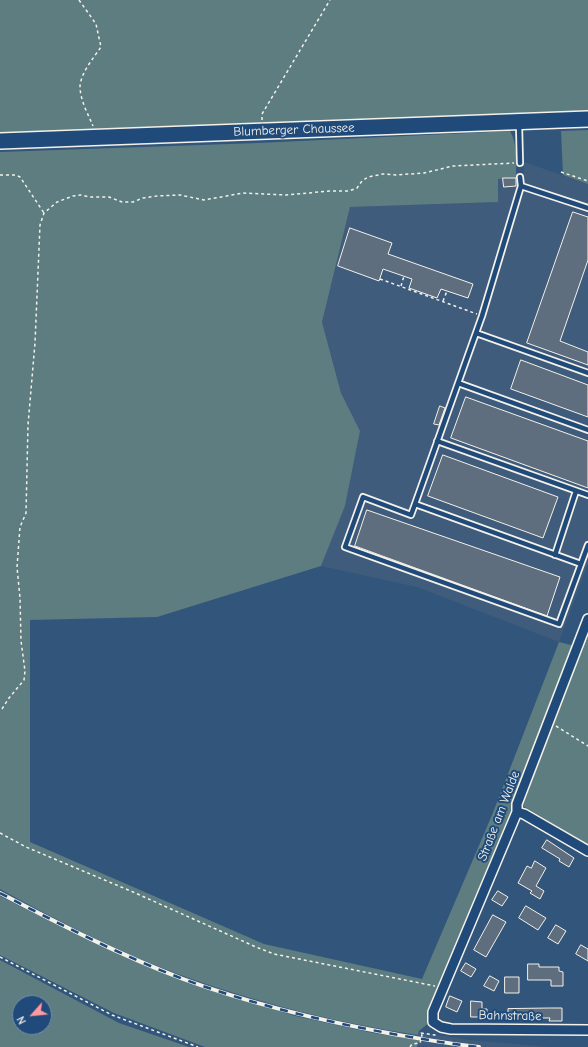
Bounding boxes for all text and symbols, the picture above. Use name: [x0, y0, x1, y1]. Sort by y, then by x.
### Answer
street label: Blumberger Chaussee: [233, 120, 355, 140]
street label: Straße am Walde: [475, 769, 523, 863]
north arrow: [12, 995, 52, 1035]
street label: Bahnstraße: [478, 1008, 542, 1024]
text: N: [14, 1014, 29, 1026]

